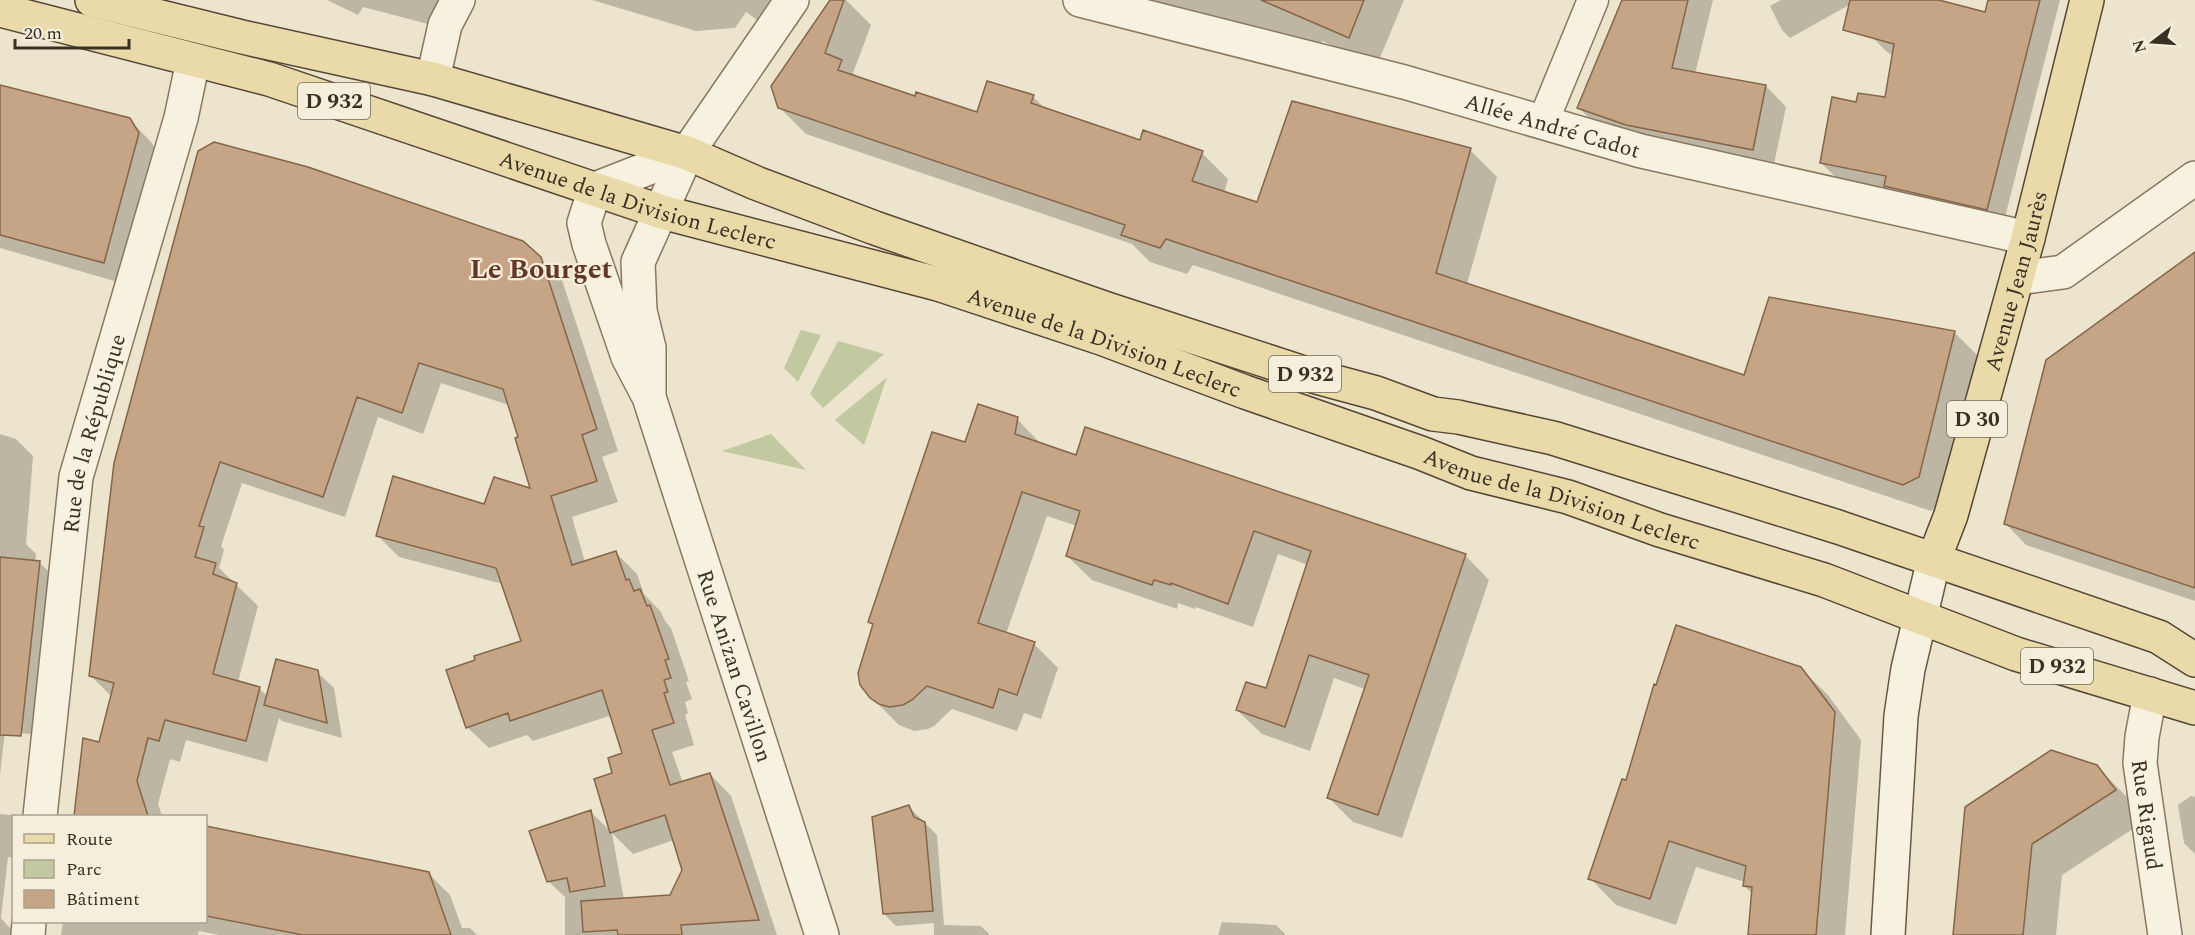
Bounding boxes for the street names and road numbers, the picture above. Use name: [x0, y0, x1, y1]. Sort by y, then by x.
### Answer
road number: D 932: [298, 83, 370, 119]
street label: Allée André Cadot: [1461, 86, 1644, 168]
street label: Avenue de la Division Leclerc: [494, 143, 780, 259]
street label: Avenue Jean Jaurès: [1977, 187, 2057, 376]
street label: Avenue de la Division Leclerc: [962, 280, 1246, 407]
street label: Rue de la République: [55, 330, 135, 535]
road number: D 932: [1269, 356, 1341, 392]
road number: D 30: [1947, 401, 2007, 437]
street label: Avenue de la Division Leclerc: [1418, 441, 1704, 559]
street label: Rue Anizan Cavillon: [688, 565, 780, 767]
road number: D 932: [2021, 648, 2093, 684]
street label: Rue Rigaud: [2122, 757, 2170, 873]

